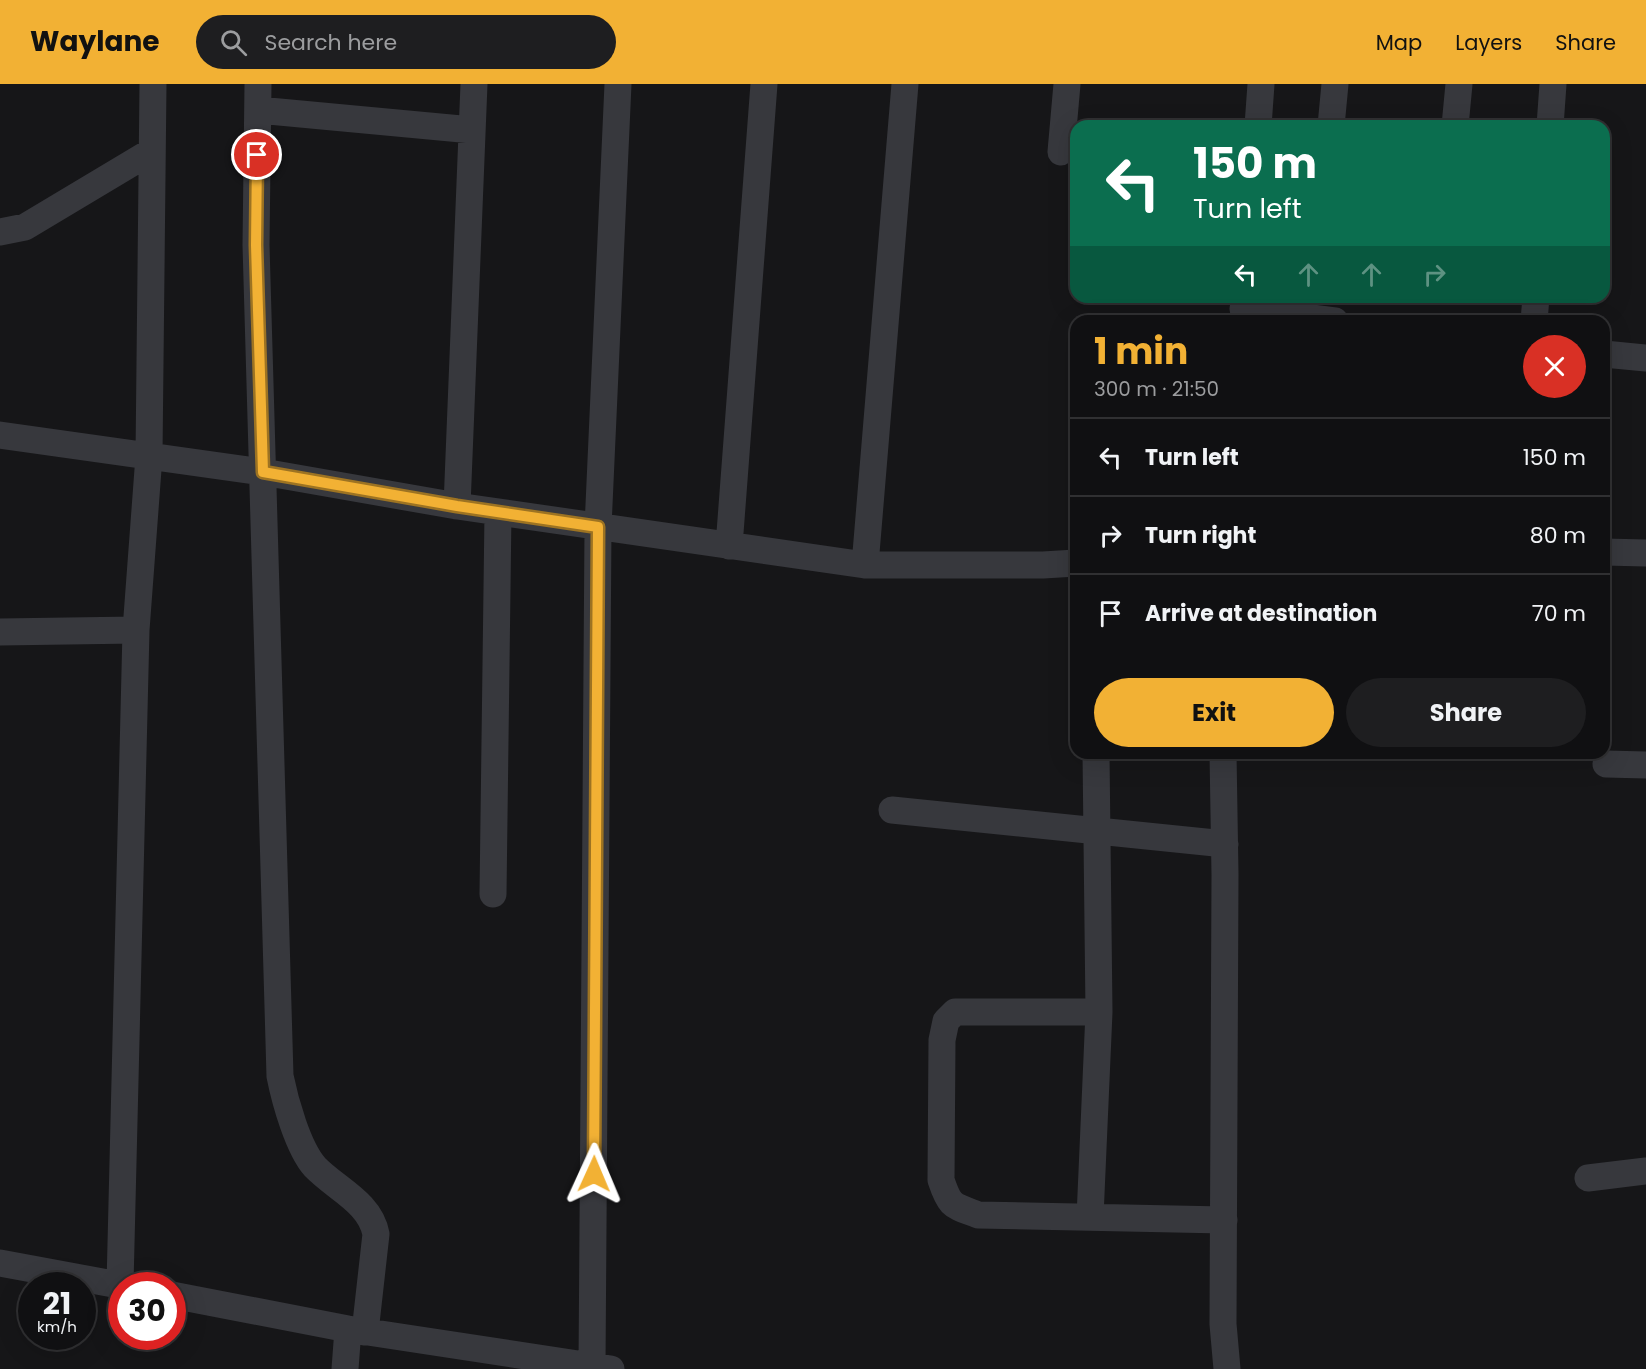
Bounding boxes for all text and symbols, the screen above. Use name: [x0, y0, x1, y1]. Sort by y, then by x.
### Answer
search box: [196, 15, 616, 69]
text: Waylane: [30, 22, 160, 61]
icon: search: [217, 26, 250, 59]
text: Search here: [265, 27, 397, 58]
text: Map: [1376, 28, 1422, 57]
text: Layers: [1455, 28, 1522, 57]
text: Share: [1555, 28, 1616, 57]
pin: [231, 129, 282, 180]
text: 150 m: [1193, 134, 1317, 193]
icon: arrive: [240, 138, 273, 171]
icon: left: [1094, 144, 1172, 222]
text: Turn left: [1193, 190, 1302, 227]
icon: left: [1229, 258, 1262, 291]
icon: ahead: [1292, 258, 1325, 291]
icon: ahead: [1355, 258, 1388, 291]
icon: right: [1418, 258, 1451, 291]
text: 1 min: [1094, 326, 1188, 377]
button: close: [1523, 335, 1586, 398]
text: 300 m · 21:50: [1094, 375, 1219, 403]
icon: left: [1094, 441, 1127, 474]
text: Turn left: [1145, 442, 1239, 473]
text: 150 m: [1523, 442, 1586, 473]
icon: right: [1094, 519, 1127, 552]
text: Turn right: [1145, 520, 1256, 551]
text: 80 m: [1530, 520, 1586, 551]
icon: arrive: [1094, 597, 1127, 630]
text: Arrive at destination: [1145, 598, 1377, 629]
text: 70 m: [1532, 598, 1586, 629]
button: Exit: [1094, 678, 1334, 747]
button: Share: [1346, 678, 1586, 747]
position arrow: [562, 1142, 626, 1206]
speed limit sign: 30: [108, 1272, 186, 1350]
text: 21: [43, 1282, 71, 1325]
text: km/h: [37, 1316, 77, 1337]

